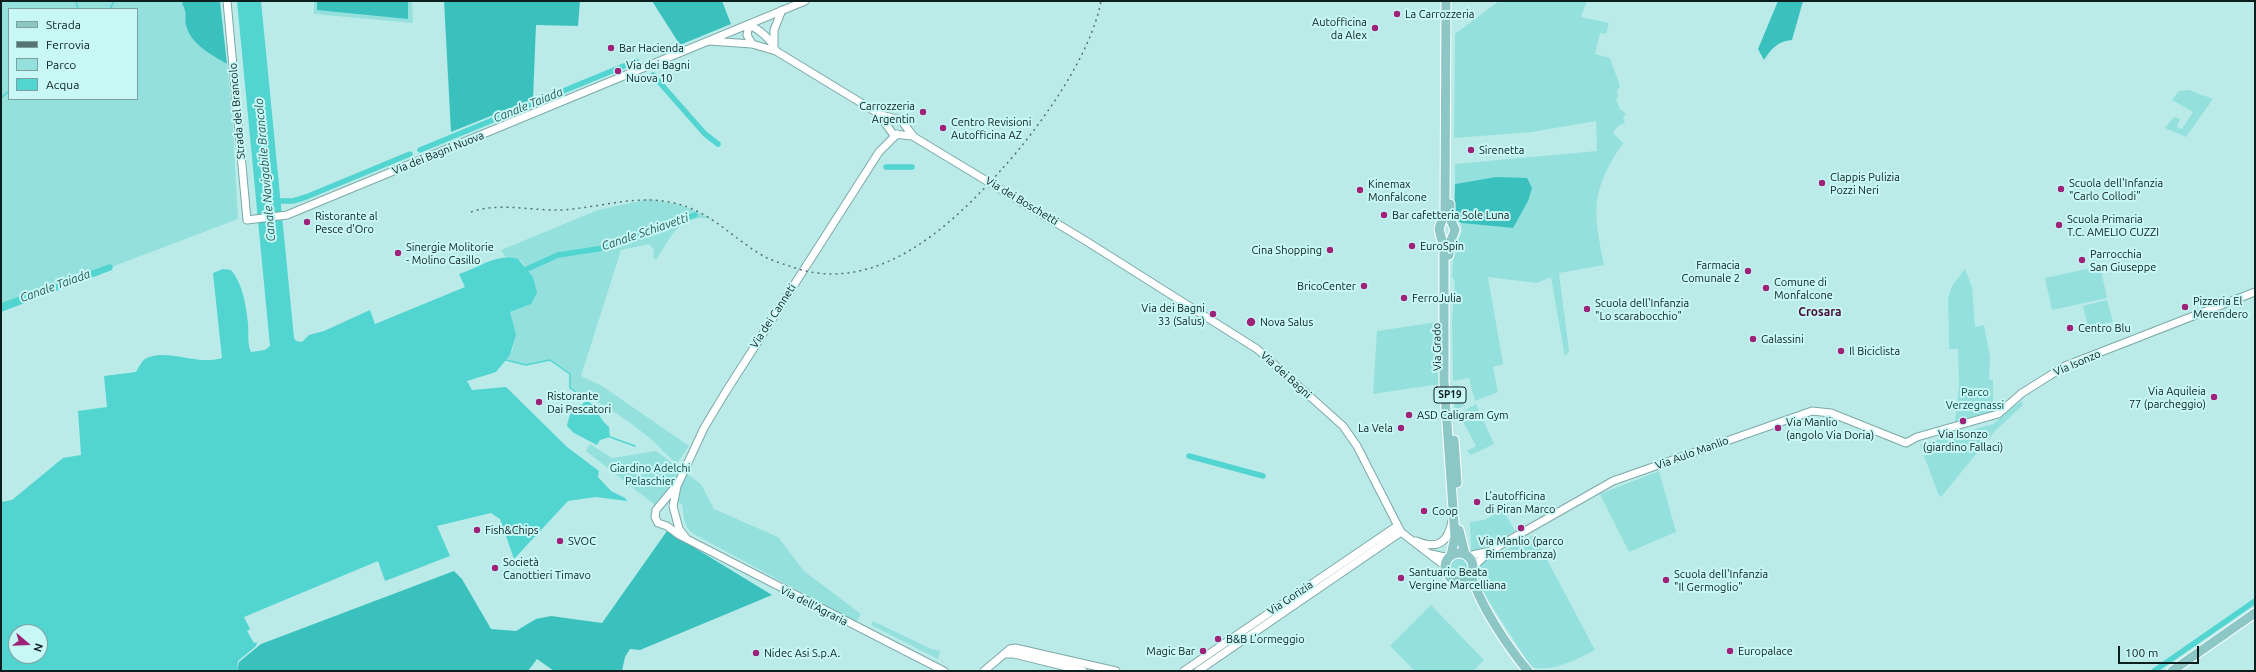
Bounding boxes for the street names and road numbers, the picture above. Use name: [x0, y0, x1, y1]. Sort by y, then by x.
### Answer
street label: Strada del Brancolo: [226, 62, 248, 160]
street label: Via dei Bagni Nuova: [390, 129, 486, 177]
street label: Via dei Boschetti: [983, 174, 1061, 228]
street label: Via dei Canneti: [747, 281, 799, 351]
street label: Via Grado: [1430, 323, 1444, 371]
street label: Via Isonzo: [2051, 347, 2103, 379]
street label: Via dei Bagni: [1258, 349, 1314, 401]
road number: SP19: [1434, 387, 1466, 403]
street label: Via Aulo Manlio: [1654, 434, 1730, 472]
street label: Via Gorizia: [1265, 578, 1315, 618]
street label: Via dell'Agraria: [778, 583, 850, 629]

